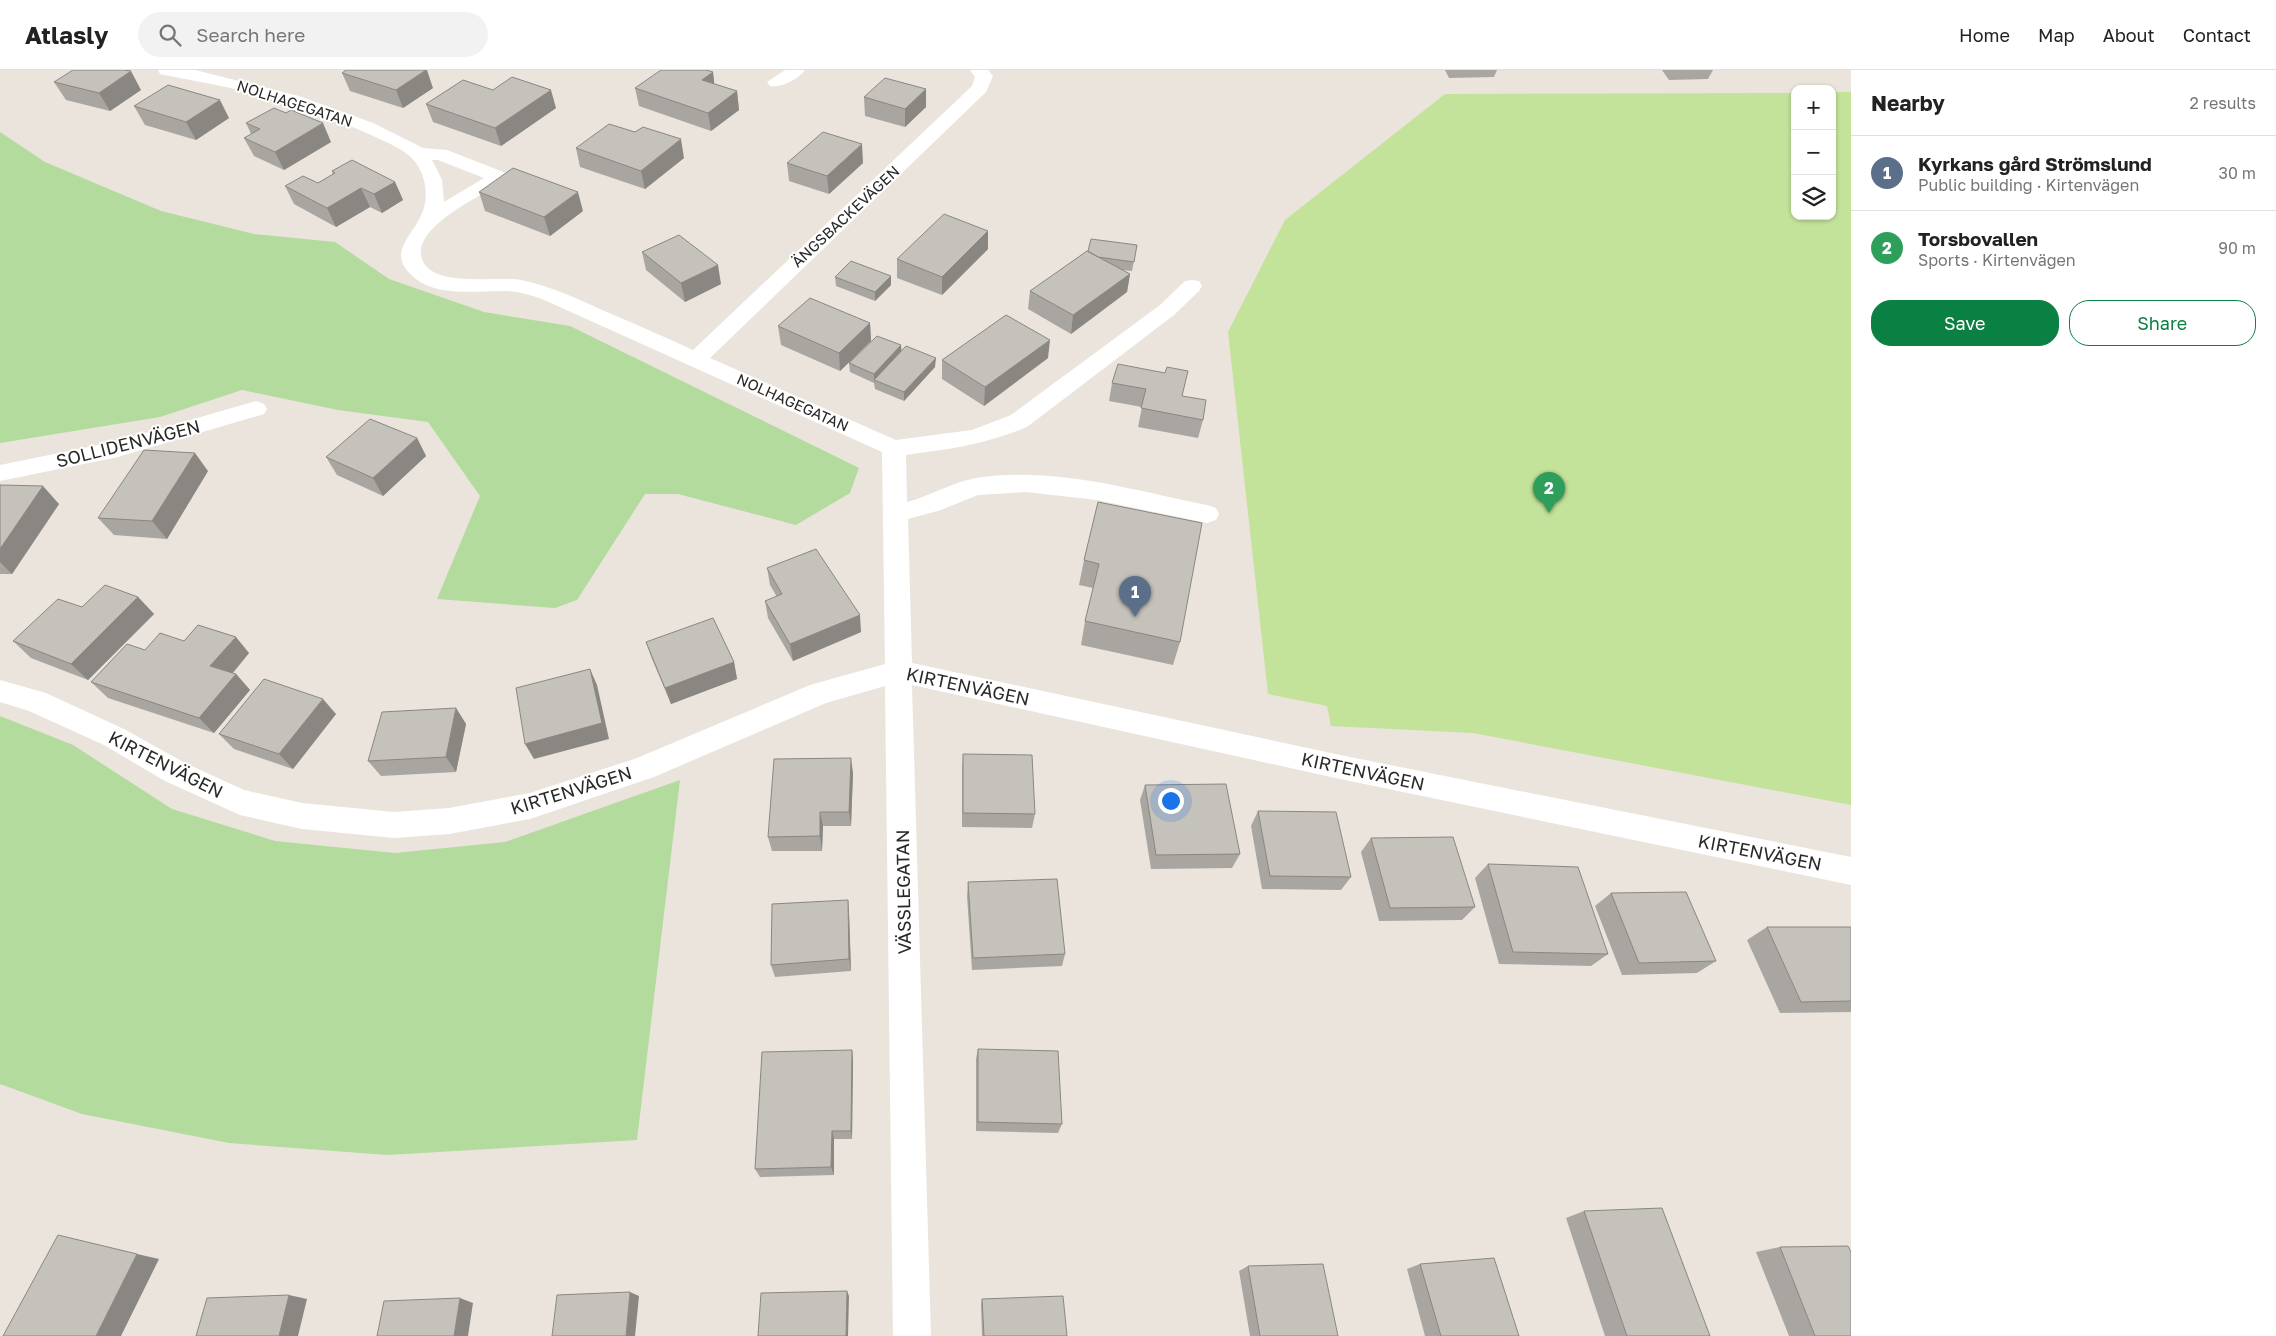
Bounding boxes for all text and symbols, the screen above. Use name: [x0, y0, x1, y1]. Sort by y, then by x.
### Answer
search box: [138, 12, 488, 57]
text: Atlasly: [25, 20, 108, 49]
icon: search: [156, 21, 184, 49]
text: Search here: [196, 23, 305, 46]
text: Home: [1959, 24, 2010, 46]
text: Map: [2038, 24, 2075, 46]
text: About: [2103, 24, 2155, 46]
text: Contact: [2183, 24, 2251, 46]
street label: NOLHAGEGATAN: [235, 76, 355, 130]
map controls: [1791, 85, 1836, 220]
button: +: [1791, 85, 1836, 130]
text: Nearby: [1871, 90, 1945, 116]
text: 2 results: [2190, 93, 2256, 113]
button: −: [1791, 130, 1836, 175]
text: Kyrkans gård Strömslund: [1918, 152, 2152, 175]
street label: ÄNGSBACKEVÄGEN: [787, 161, 903, 271]
text: 1: [1883, 163, 1891, 183]
text: 30 m: [2219, 163, 2256, 183]
button: layers: [1791, 175, 1836, 220]
text: Public building · Kirtenvägen: [1918, 175, 2139, 195]
text: Torsbovallen: [1918, 227, 2038, 250]
text: 2: [1882, 238, 1892, 258]
text: 90 m: [2218, 238, 2256, 258]
text: Sports · Kirtenvägen: [1918, 250, 2076, 270]
button: Save: [1871, 300, 2059, 346]
button: Share: [2069, 300, 2256, 346]
street label: NOLHAGEGATAN: [734, 369, 852, 435]
street label: SOLLIDENVÄGEN: [54, 414, 202, 472]
pin: 2: [1533, 472, 1565, 513]
pin: 1: [1119, 576, 1151, 617]
street label: KIRTENVÄGEN: [904, 662, 1032, 710]
street label: KIRTENVÄGEN: [105, 726, 227, 802]
street label: KIRTENVÄGEN: [1299, 747, 1427, 795]
street label: KIRTENVÄGEN: [508, 761, 634, 819]
your location: [1158, 788, 1184, 814]
street label: VÄSSLEGATAN: [891, 829, 915, 955]
street label: KIRTENVÄGEN: [1696, 829, 1824, 875]

